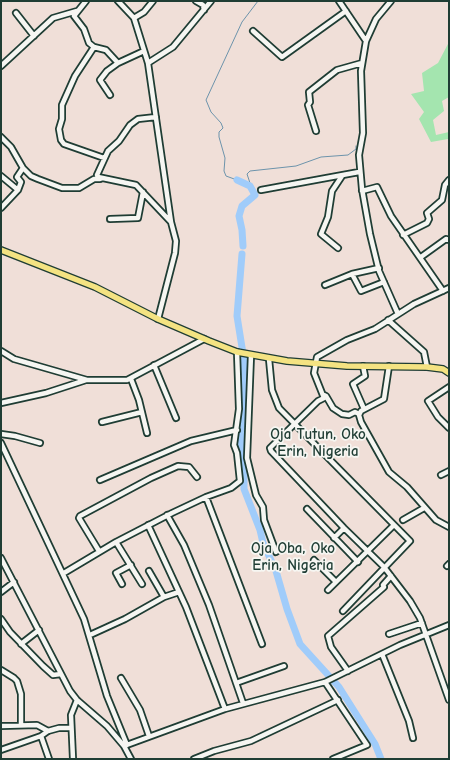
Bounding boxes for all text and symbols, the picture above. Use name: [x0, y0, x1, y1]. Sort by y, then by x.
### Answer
district label: Oja Tutun, Oko Erin, Nigeria: [270, 426, 366, 461]
district label: Oja Oba, Oko Erin, Nigeria: [251, 540, 335, 575]

